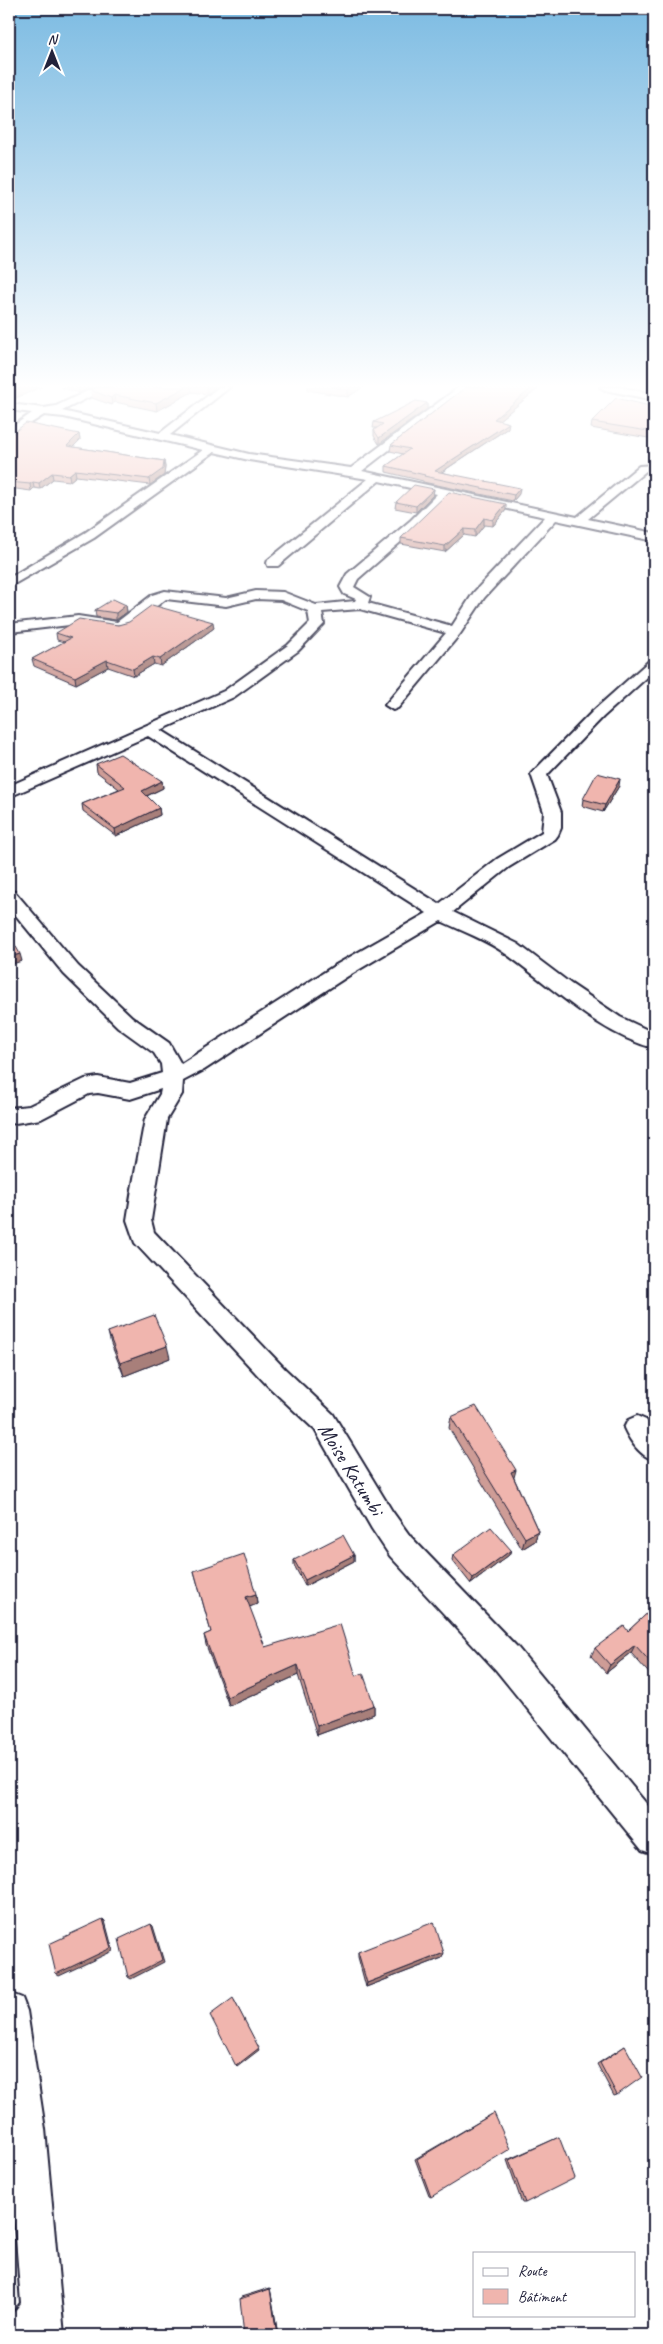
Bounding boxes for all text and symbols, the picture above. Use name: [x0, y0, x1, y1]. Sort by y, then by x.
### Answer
north arrow: [28, 28, 78, 78]
text: N: [48, 31, 59, 48]
street label: Moise Katumbi: [312, 1418, 391, 1523]
legend: [473, 2252, 636, 2316]
text: Route: [518, 2262, 548, 2281]
text: Bâtiment: [518, 2288, 568, 2307]

